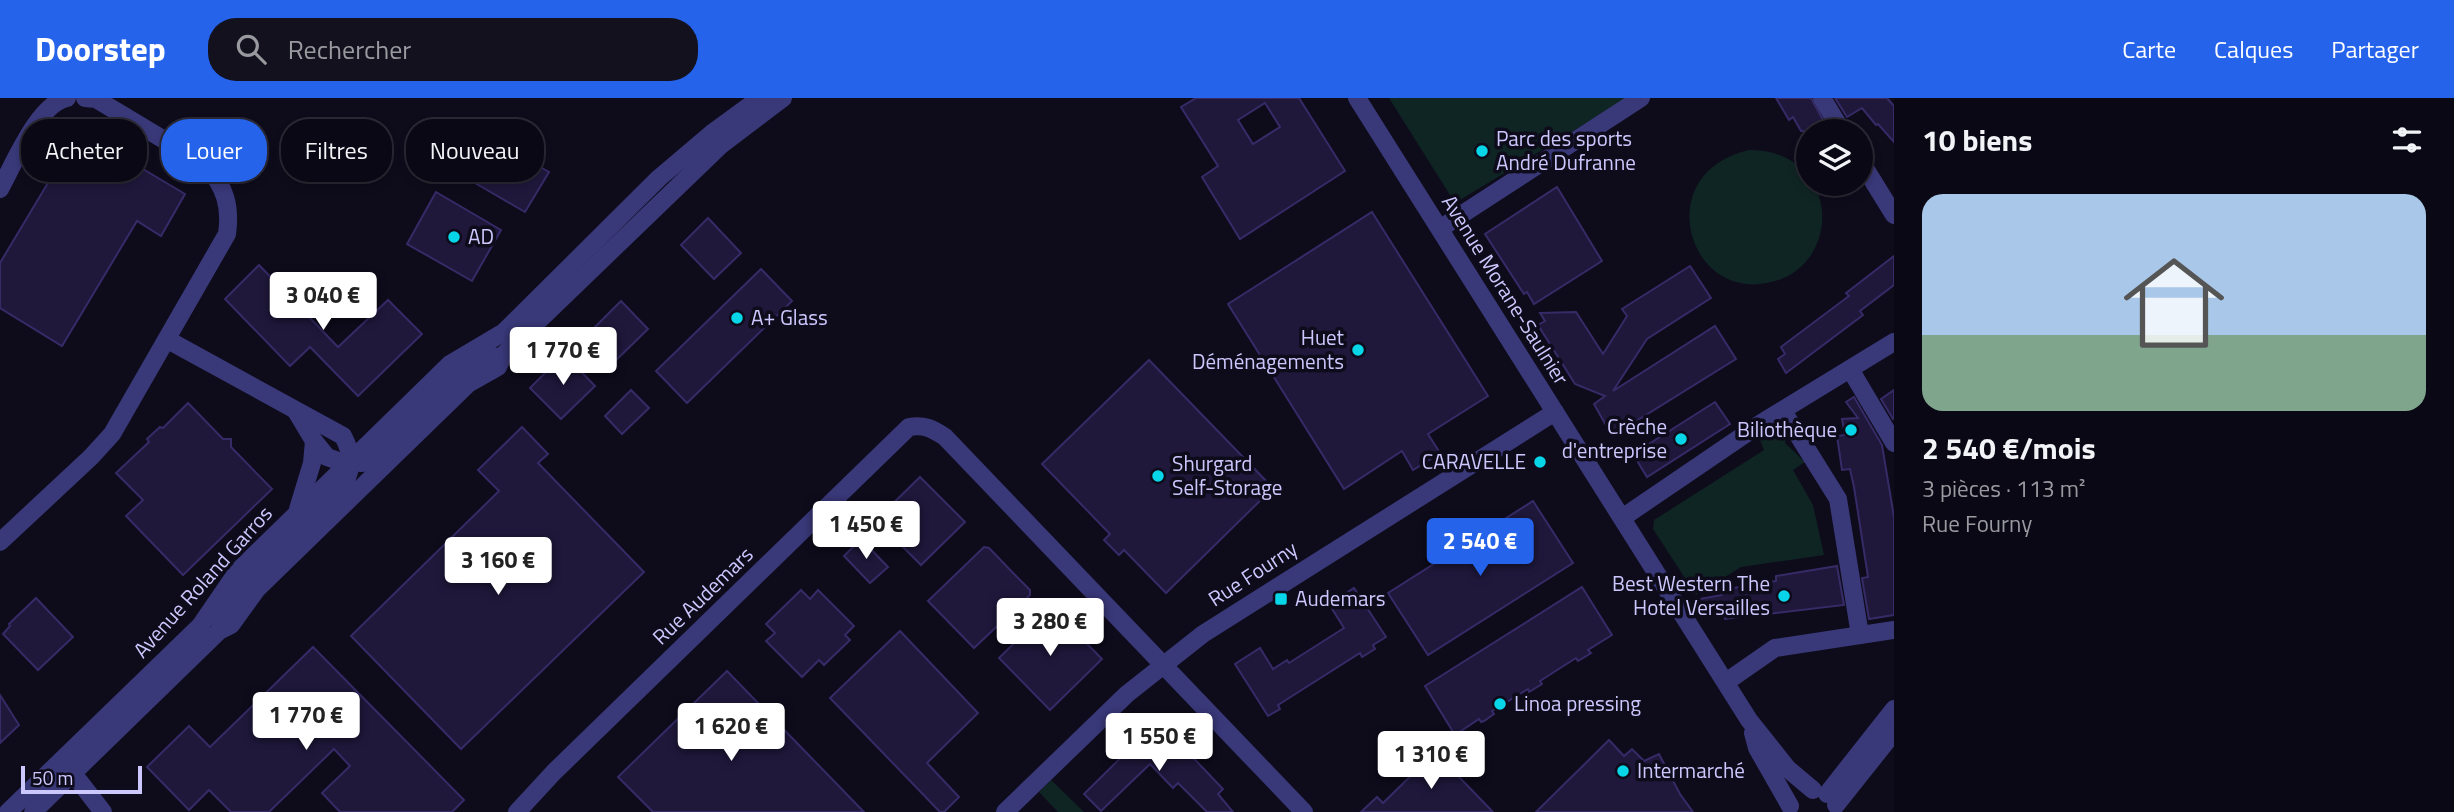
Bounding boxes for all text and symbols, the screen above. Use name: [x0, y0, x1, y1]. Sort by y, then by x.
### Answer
search box: [208, 18, 698, 81]
text: Doorstep: [35, 24, 166, 74]
icon: search: [232, 30, 270, 68]
text: Rechercher: [288, 30, 411, 69]
text: Carte: [2122, 31, 2176, 67]
text: Calques: [2214, 31, 2293, 67]
text: Partager: [2331, 31, 2419, 67]
text: 10 biens: [1922, 117, 2032, 163]
chip: Acheter: [21, 119, 147, 182]
chip: Louer: [161, 119, 267, 182]
chip: Filtres: [281, 119, 392, 182]
chip: Nouveau: [406, 119, 544, 182]
map controls: [1796, 119, 1873, 196]
button: layers: [1796, 119, 1873, 196]
icon: filters: [2388, 121, 2426, 159]
place label: Parc des sports André Dufranne: [1496, 122, 1636, 178]
marker: Parc des sports André Dufranne: [1474, 143, 1490, 159]
street label: Avenue Morane-Saulnier: [1434, 188, 1577, 391]
place label: AD: [468, 220, 494, 252]
marker: AD: [446, 229, 462, 245]
icon: home: [2111, 240, 2237, 366]
pin: 3 040 €: [258, 272, 388, 332]
text: 3 040 €: [286, 277, 360, 312]
place label: A+ Glass: [751, 301, 828, 333]
marker: A+ Glass: [729, 310, 745, 326]
place label: Huet Déménagements: [1192, 321, 1345, 377]
pin: 1 770 €: [498, 328, 628, 387]
text: 1 770 €: [526, 332, 600, 367]
marker: Huet Déménagements: [1350, 342, 1366, 358]
place label: Crèche d'entreprise: [1562, 410, 1667, 466]
place label: Biliothèque: [1737, 413, 1837, 445]
marker: Biliothèque: [1843, 422, 1859, 438]
text: 2 540 €/mois: [1922, 425, 2096, 471]
marker: Crèche d'entreprise: [1673, 431, 1689, 447]
place label: CARAVELLE: [1422, 445, 1526, 477]
place label: Shurgard Self-Storage: [1172, 447, 1282, 503]
marker: CARAVELLE: [1532, 454, 1548, 470]
marker: Shurgard Self-Storage: [1150, 468, 1166, 484]
text: 3 pièces · 113 m²: [1922, 471, 2085, 506]
street label: Avenue Roland Garros: [125, 498, 279, 665]
pin: 1 450 €: [801, 502, 931, 561]
text: 1 450 €: [829, 506, 903, 541]
text: Rue Fourny: [1922, 506, 2032, 541]
pin: 2 540 €: [1415, 518, 1545, 578]
text: 2 540 €: [1443, 523, 1517, 558]
street label: Rue Fourny: [1202, 532, 1303, 614]
pin: 3 160 €: [433, 538, 563, 597]
street label: Rue Audemars: [645, 539, 760, 652]
text: 3 160 €: [461, 542, 535, 577]
place label: Best Western The Hotel Versailles: [1612, 567, 1770, 623]
place label: Audemars: [1295, 582, 1386, 614]
marker: Best Western The Hotel Versailles: [1776, 588, 1792, 604]
marker: Audemars: [1273, 591, 1289, 607]
pin: 3 280 €: [985, 598, 1115, 658]
text: 3 280 €: [1013, 603, 1087, 638]
place label: Linoa pressing: [1514, 687, 1641, 719]
pin: 1 770 €: [241, 692, 371, 752]
marker: Linoa pressing: [1492, 696, 1508, 712]
text: 1 770 €: [269, 697, 343, 732]
pin: 1 620 €: [666, 704, 796, 763]
text: 1 620 €: [694, 708, 768, 743]
pin: 1 550 €: [1094, 714, 1224, 773]
text: 1 550 €: [1122, 718, 1196, 753]
pin: 1 310 €: [1366, 732, 1496, 791]
text: 1 310 €: [1394, 736, 1468, 771]
place label: Intermarché: [1637, 754, 1745, 786]
scale bar: [21, 763, 142, 795]
text: 50 m: [32, 763, 73, 792]
marker: Intermarché: [1615, 763, 1631, 779]

